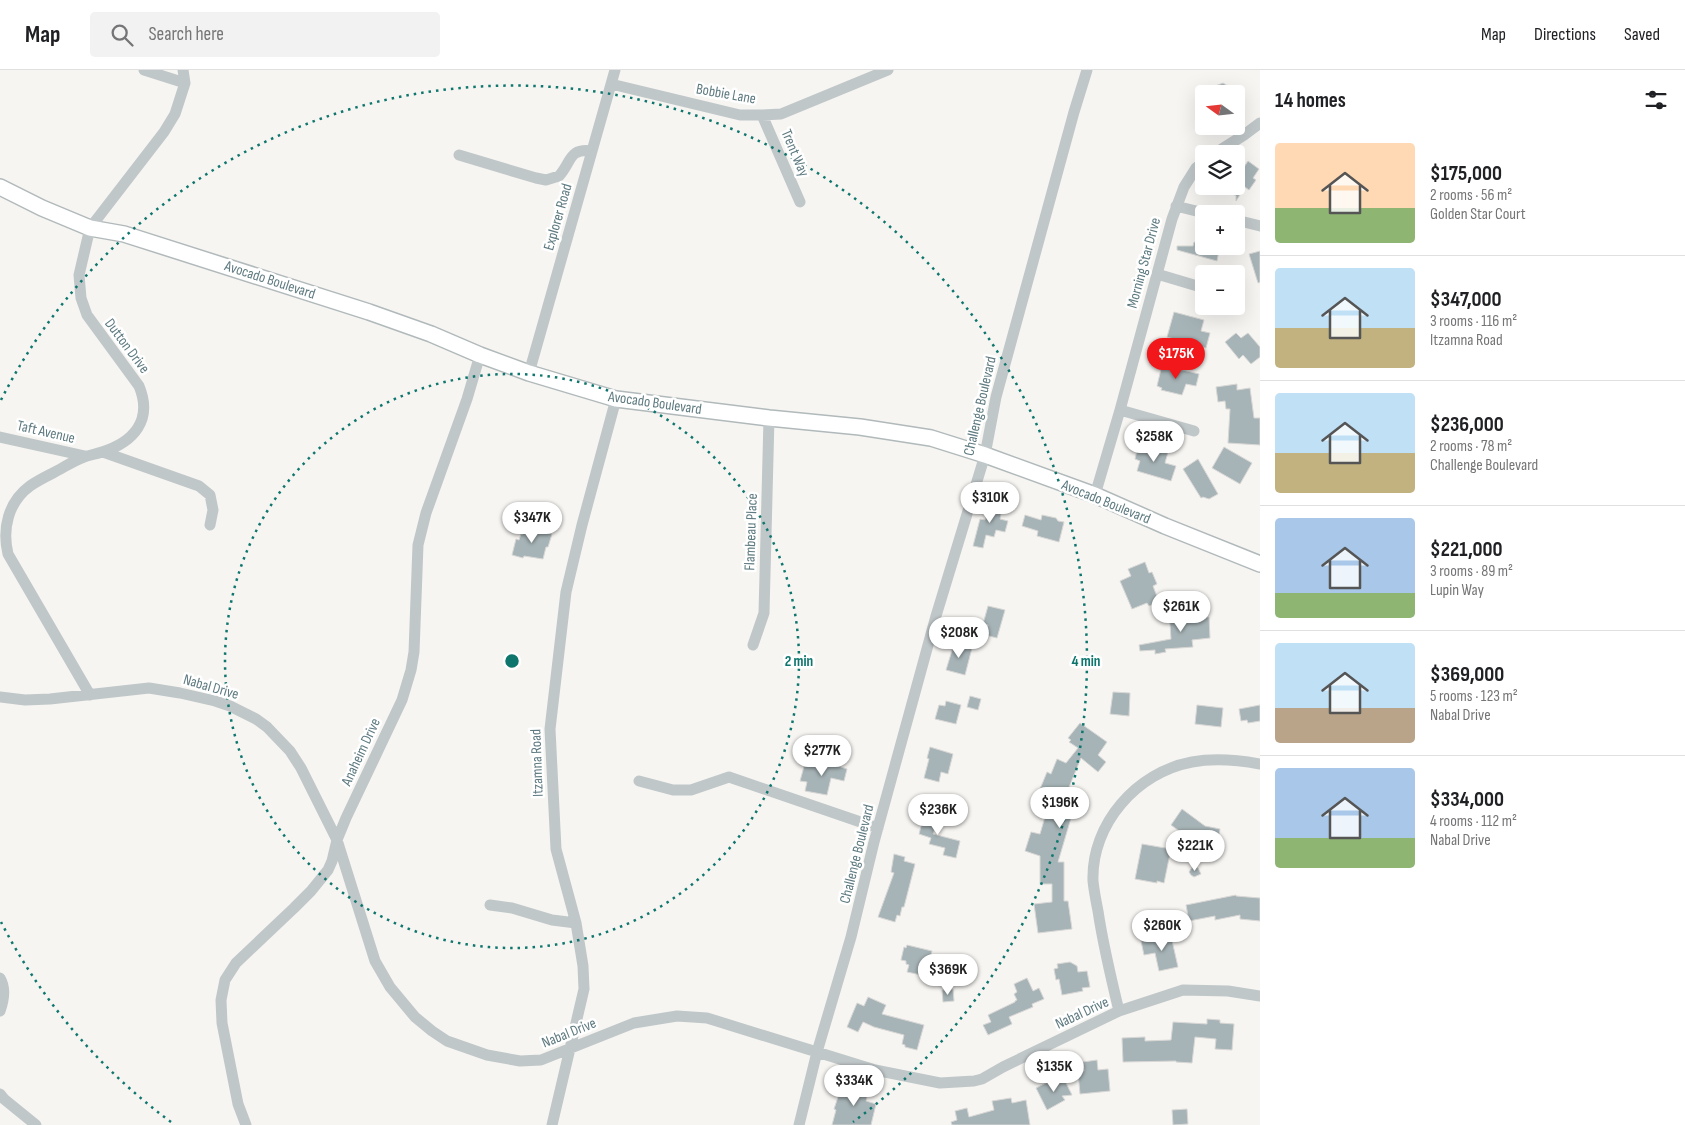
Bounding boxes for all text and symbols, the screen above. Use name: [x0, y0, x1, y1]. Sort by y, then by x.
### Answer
search box: [90, 12, 440, 57]
text: Map: [25, 20, 60, 49]
icon: search: [108, 21, 136, 49]
text: Search here: [148, 23, 224, 46]
text: Map: [1481, 24, 1506, 45]
text: Directions: [1534, 24, 1596, 45]
text: Saved: [1624, 24, 1660, 45]
street label: Bobbie Lane: [695, 79, 757, 109]
north arrow: [1195, 85, 1245, 135]
map controls: [1195, 85, 1245, 315]
icon: filters: [1642, 86, 1670, 114]
text: 14 homes: [1275, 88, 1346, 113]
street label: Trent Way: [777, 127, 813, 180]
button: layers: [1195, 145, 1245, 195]
text: $175,000: [1430, 161, 1502, 186]
icon: home: [1315, 163, 1375, 223]
street label: Explorer Road: [539, 181, 577, 253]
text: 2 rooms · 56 m²: [1430, 186, 1512, 205]
button: +: [1195, 205, 1245, 255]
text: Golden Star Court: [1430, 205, 1526, 224]
street label: Morning Star Drive: [1123, 216, 1165, 310]
street label: Avocado Boulevard: [221, 256, 318, 304]
button: −: [1195, 265, 1245, 315]
text: $347,000: [1430, 287, 1502, 312]
icon: home: [1315, 288, 1375, 348]
text: 3 rooms · 116 m²: [1430, 312, 1517, 331]
street label: Dutton Drive: [100, 315, 154, 377]
text: Itzamna Road: [1430, 331, 1503, 350]
pin: $175K: [1141, 338, 1211, 380]
text: $175K: [1158, 344, 1194, 363]
street label: Challenge Boulevard: [959, 354, 1001, 458]
street label: Avocado Boulevard: [606, 387, 703, 419]
text: $236,000: [1430, 412, 1504, 437]
icon: home: [1315, 413, 1375, 473]
street label: Taft Avenue: [15, 416, 77, 448]
pin: $258K: [1119, 420, 1189, 463]
text: $258K: [1135, 427, 1173, 446]
text: 2 rooms · 78 m²: [1430, 437, 1512, 456]
text: Challenge Boulevard: [1430, 456, 1538, 475]
street label: Avocado Boulevard: [1058, 475, 1153, 528]
pin: $310K: [955, 482, 1025, 524]
text: $310K: [971, 488, 1009, 507]
street label: Flambeau Place: [740, 493, 762, 571]
pin: $347K: [497, 502, 567, 544]
text: $347K: [513, 508, 551, 527]
text: $221,000: [1430, 537, 1503, 562]
icon: home: [1315, 538, 1375, 598]
text: 3 rooms · 89 m²: [1430, 562, 1513, 581]
text: Lupin Way: [1430, 581, 1484, 600]
pin: $261K: [1146, 590, 1216, 633]
text: $261K: [1162, 597, 1200, 616]
pin: $208K: [924, 616, 994, 659]
text: $208K: [940, 623, 978, 642]
centre of rings: [503, 652, 521, 670]
text: 2 min: [785, 652, 813, 671]
text: 4 min: [1072, 652, 1100, 671]
text: $369,000: [1430, 662, 1504, 687]
icon: home: [1315, 663, 1375, 723]
street label: Nabal Drive: [181, 670, 241, 704]
text: 5 rooms · 123 m²: [1430, 687, 1518, 706]
text: Nabal Drive: [1430, 706, 1491, 725]
street label: Anaheim Drive: [337, 715, 385, 790]
street label: Itzamna Road: [526, 729, 548, 797]
pin: $277K: [787, 734, 857, 777]
text: $277K: [803, 741, 841, 760]
pin: $196K: [1025, 786, 1095, 829]
text: $334,000: [1430, 787, 1504, 812]
icon: home: [1315, 788, 1375, 848]
text: $196K: [1041, 793, 1079, 812]
pin: $236K: [903, 794, 973, 836]
text: $236K: [919, 800, 957, 819]
street label: Challenge Boulevard: [836, 803, 878, 905]
text: 4 rooms · 112 m²: [1430, 812, 1517, 831]
pin: $221K: [1160, 830, 1230, 872]
text: Nabal Drive: [1430, 831, 1491, 850]
text: $221K: [1177, 836, 1213, 855]
pin: $260K: [1127, 910, 1197, 952]
text: $260K: [1143, 916, 1181, 935]
pin: $369K: [913, 954, 983, 996]
text: $369K: [929, 960, 967, 979]
street label: Nabal Drive: [1052, 992, 1112, 1034]
street label: Nabal Drive: [539, 1014, 599, 1052]
pin: $135K: [1019, 1050, 1089, 1093]
text: $135K: [1036, 1057, 1072, 1076]
pin: $334K: [819, 1064, 889, 1107]
text: $334K: [835, 1071, 873, 1090]

